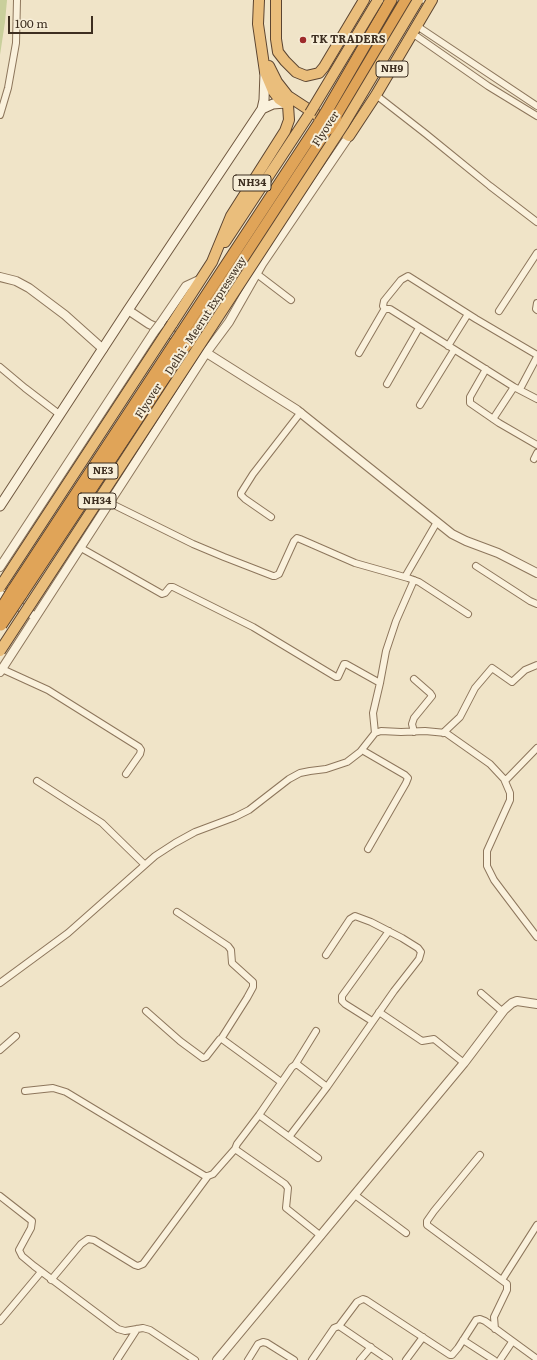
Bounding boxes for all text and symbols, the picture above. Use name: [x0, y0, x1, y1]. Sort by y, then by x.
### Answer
scale bar: [10, 8, 95, 34]
text: 100 m: [15, 14, 48, 32]
place label: TK TRADERS: [311, 33, 386, 47]
marker: TK TRADERS: [298, 35, 308, 45]
road number: NH9: [376, 61, 408, 77]
street label: Flyover: [310, 109, 342, 149]
road number: NH34: [233, 175, 271, 191]
street label: Delhi - Meerut Expressway: [163, 254, 249, 378]
street label: Flyover: [133, 381, 165, 421]
road number: NE3: [88, 463, 118, 479]
road number: NH34: [78, 493, 116, 509]

